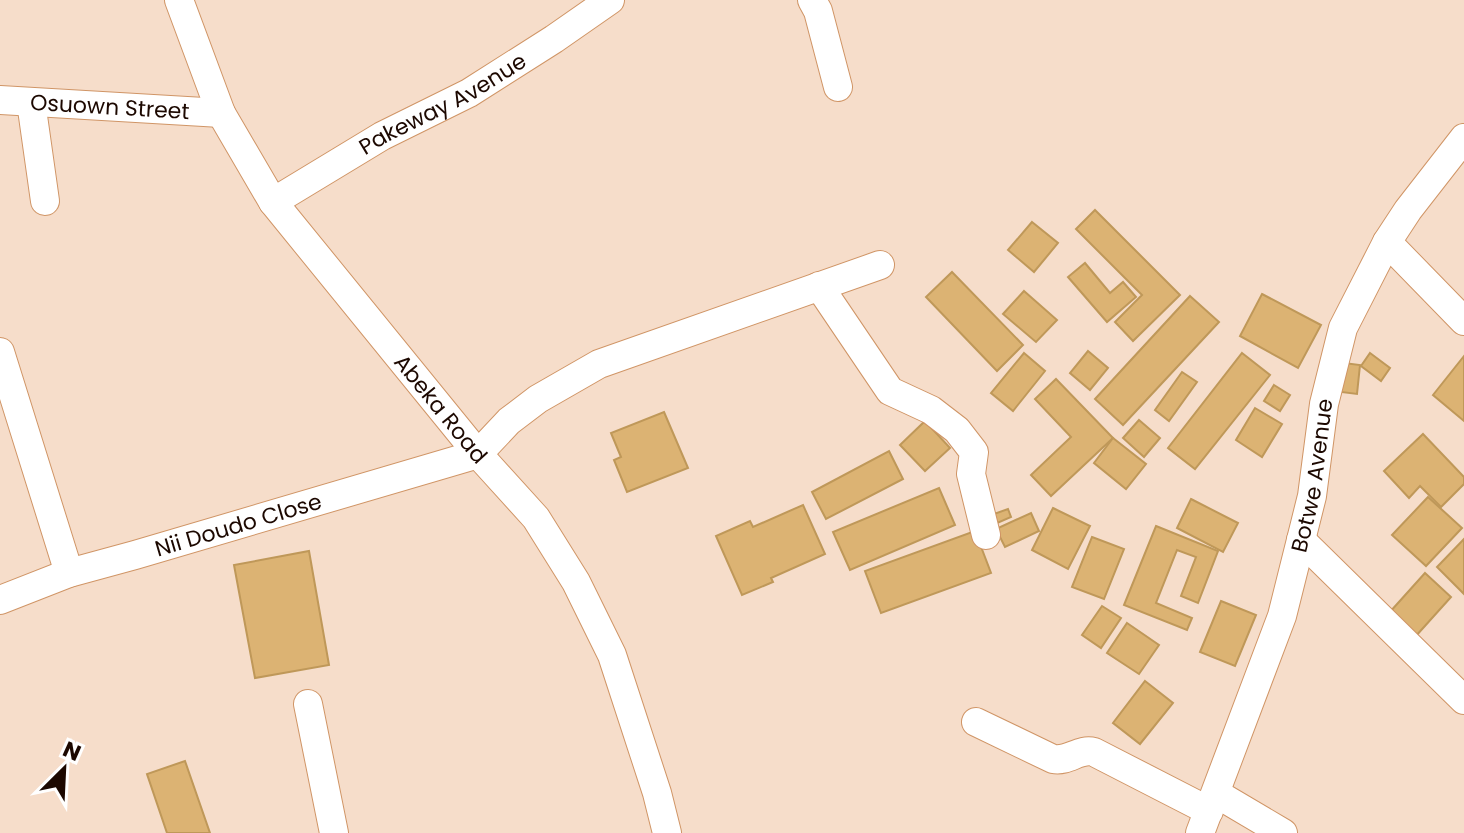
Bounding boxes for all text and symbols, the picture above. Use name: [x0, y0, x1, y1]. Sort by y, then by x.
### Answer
street label: Pakeway Avenue: [353, 45, 532, 162]
street label: Osuown Street: [29, 86, 190, 127]
street label: Abeka Road: [387, 347, 495, 470]
street label: Botwe Avenue: [1283, 397, 1340, 556]
street label: Nii Doudo Close: [151, 485, 325, 564]
north arrow: [24, 729, 104, 809]
text: N: [58, 734, 86, 769]

